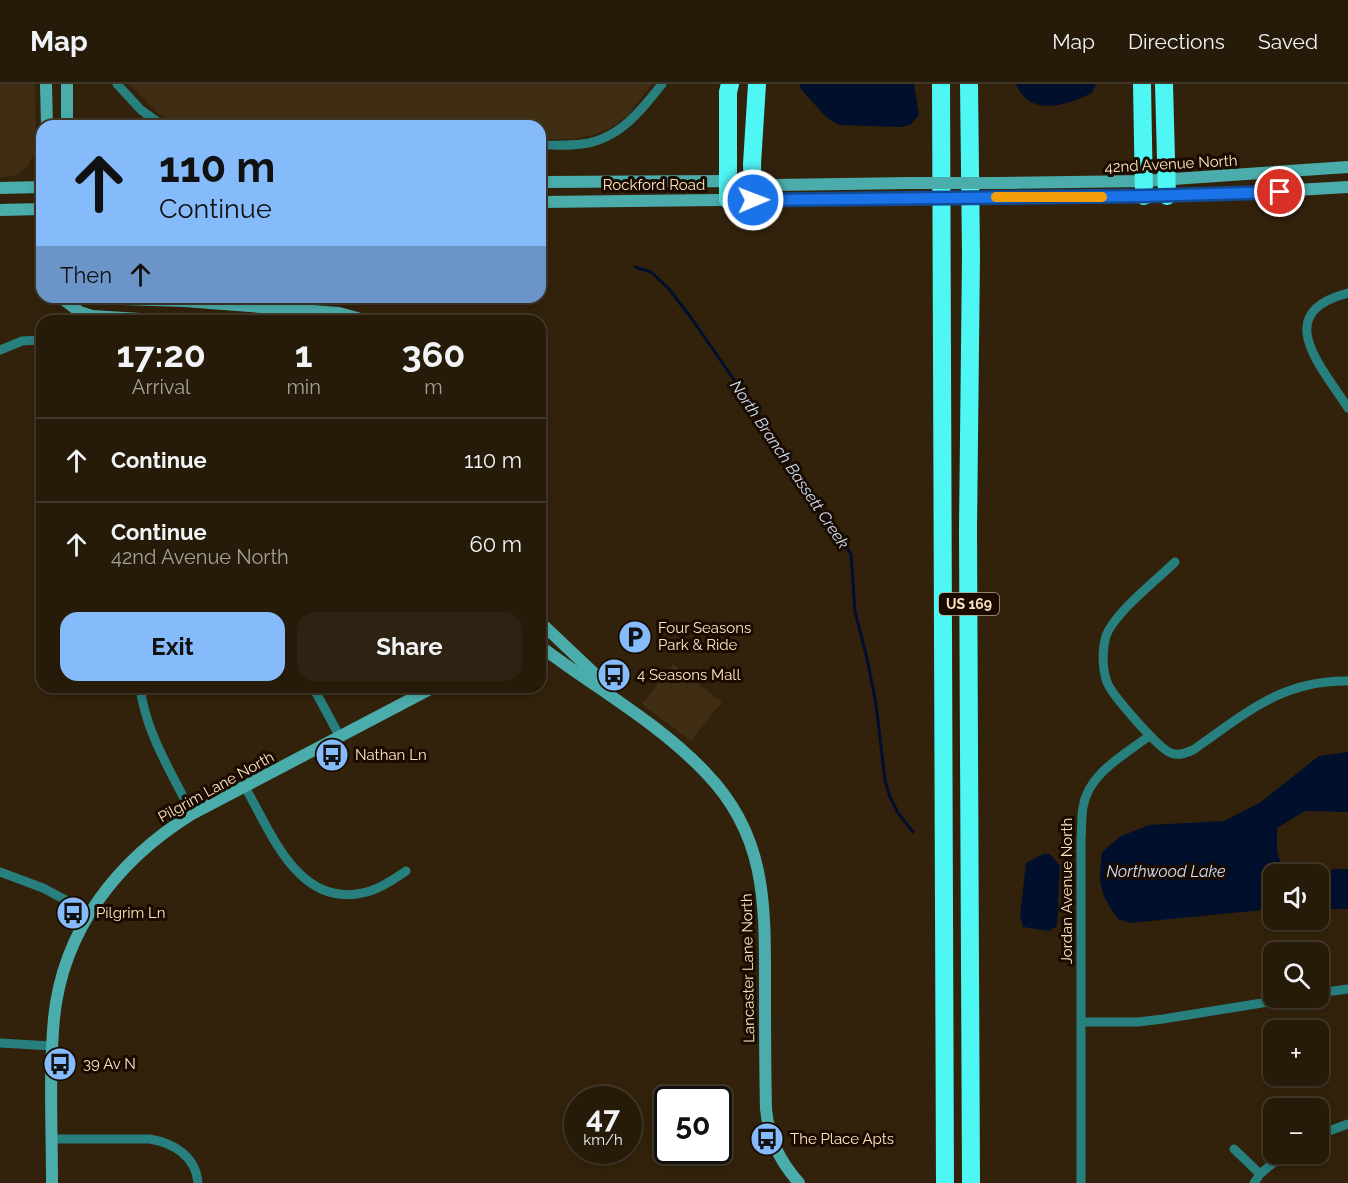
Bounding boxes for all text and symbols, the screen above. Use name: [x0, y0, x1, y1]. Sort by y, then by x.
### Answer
text: Map: [30, 25, 88, 58]
text: Map: [1052, 29, 1095, 54]
text: Directions: [1128, 29, 1225, 54]
text: Saved: [1258, 29, 1318, 54]
text: 110 m: [159, 143, 275, 192]
icon: ahead: [60, 144, 138, 222]
street label: 42nd Avenue North: [1104, 152, 1238, 176]
pin: [1254, 166, 1305, 217]
position arrow: [721, 168, 785, 232]
icon: arrive: [1263, 175, 1296, 208]
street label: Rockford Road: [603, 176, 705, 194]
text: Continue: [159, 193, 272, 224]
icon: ahead: [124, 258, 157, 291]
text: Then: [60, 262, 112, 288]
text: 17:20: [117, 333, 206, 375]
text: 1: [295, 333, 313, 375]
text: 360: [401, 333, 465, 375]
text: Arrival: [132, 375, 191, 399]
text: min: [286, 375, 321, 399]
text: m: [424, 375, 443, 399]
water label: North Branch Bassett Creek: [726, 377, 853, 552]
icon: ahead: [60, 444, 93, 477]
text: Continue: [111, 447, 207, 473]
text: 110 m: [464, 447, 522, 473]
text: Continue: [111, 519, 207, 545]
icon: ahead: [60, 528, 93, 561]
text: 60 m: [469, 531, 522, 557]
text: 42nd Avenue North: [111, 545, 289, 569]
road number: US 169: [939, 593, 999, 615]
button: Exit: [60, 612, 285, 681]
button: Share: [297, 612, 522, 681]
parking icon: Four Seasons Park & Ride: [617, 619, 653, 655]
place label: Four Seasons Park & Ride: [658, 619, 751, 654]
bus stop icon: 4 Seasons Mall: [596, 657, 632, 693]
place label: 4 Seasons Mall: [637, 666, 741, 684]
bus stop icon: Nathan Ln: [314, 737, 350, 773]
place label: Nathan Ln: [355, 746, 427, 764]
street label: Pilgrim Lane North: [155, 748, 277, 826]
street label: Jordan Avenue North: [1058, 818, 1076, 964]
water label: Northwood Lake: [1106, 862, 1226, 881]
map controls: [1263, 864, 1329, 1164]
button: sound: [1263, 864, 1329, 930]
street label: Lancaster Lane North: [738, 893, 758, 1043]
bus stop icon: Pilgrim Ln: [55, 895, 91, 931]
place label: Pilgrim Ln: [96, 904, 166, 922]
button: search: [1263, 942, 1329, 1008]
button: +: [1263, 1020, 1329, 1086]
bus stop icon: 39 Av N: [42, 1046, 78, 1082]
place label: 39 Av N: [83, 1055, 136, 1073]
speed limit sign: 50: [654, 1086, 732, 1164]
button: −: [1263, 1098, 1329, 1164]
text: 47: [586, 1100, 620, 1135]
bus stop icon: The Place Apts: [749, 1121, 785, 1157]
place label: The Place Apts: [790, 1130, 894, 1148]
text: km/h: [583, 1131, 623, 1149]

